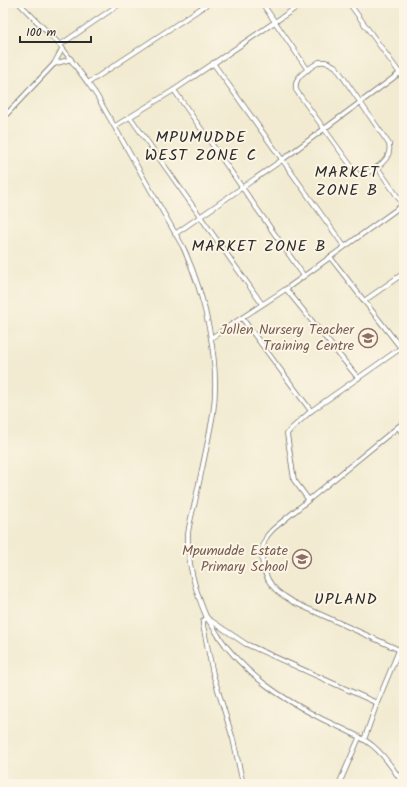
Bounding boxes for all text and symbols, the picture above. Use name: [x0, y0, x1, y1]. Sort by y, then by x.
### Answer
scale bar: [20, 18, 91, 44]
text: 100 m: [26, 23, 57, 42]
district label: MPUMUDDE WEST ZONE C: [145, 125, 257, 168]
district label: MARKET ZONE B: [314, 160, 380, 203]
district label: MARKET ZONE B: [191, 234, 327, 259]
place label: Jollen Nursery Teacher Training Centre: [220, 319, 355, 357]
school or university icon: Jollen Nursery Teacher Training Centre: [357, 327, 379, 349]
place label: Mpumudde Estate Primary School: [182, 540, 289, 578]
school or university icon: Mpumudde Estate Primary School: [291, 548, 313, 570]
district label: UPLAND: [314, 587, 378, 612]

